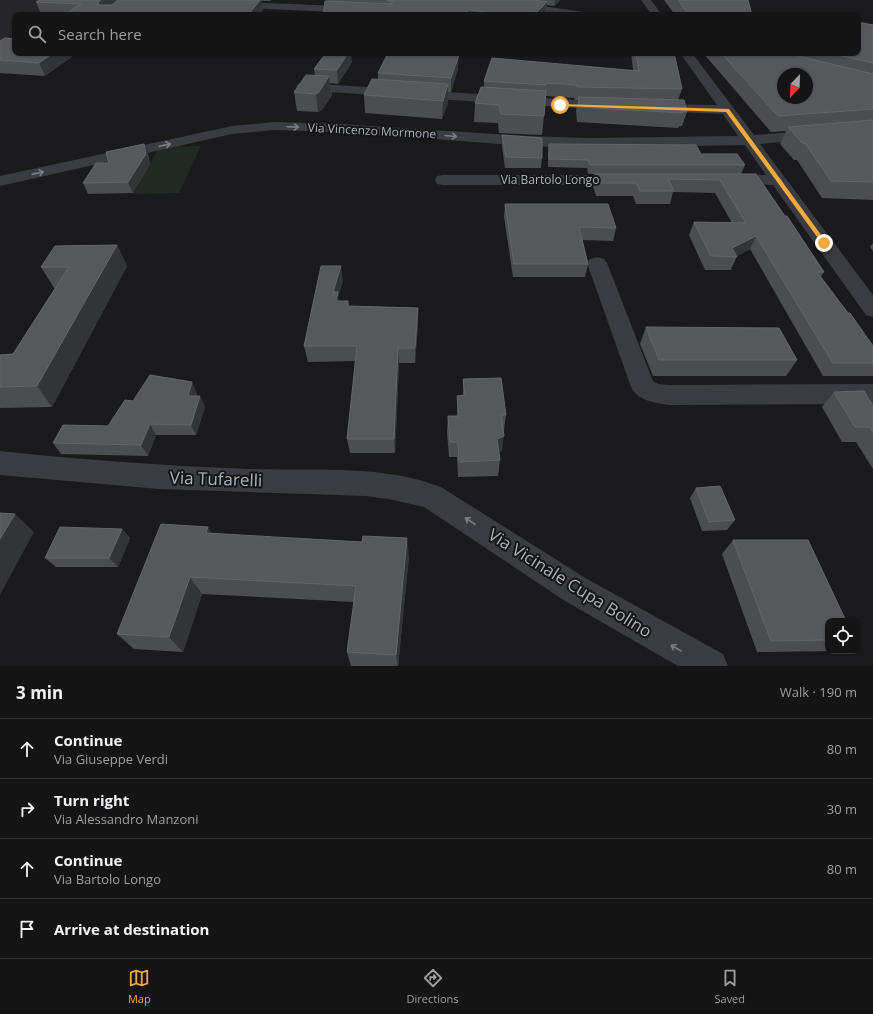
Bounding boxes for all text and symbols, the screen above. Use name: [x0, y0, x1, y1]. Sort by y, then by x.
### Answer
search box: [12, 12, 861, 56]
icon: search: [26, 23, 48, 45]
text: Search here: [58, 24, 142, 44]
north arrow: [777, 68, 813, 104]
route start: [551, 96, 569, 114]
street label: Via Vincenzo Mormone: [307, 119, 437, 142]
one-way arrow: [286, 123, 299, 130]
one-way arrow: [444, 133, 457, 140]
one-way arrow: [158, 140, 171, 148]
one-way arrow: [31, 169, 44, 176]
street label: Via Bartolo Longo: [501, 171, 599, 188]
route end: [815, 234, 833, 252]
street label: Via Tufarelli: [169, 465, 263, 492]
one-way arrow: [464, 517, 476, 525]
street label: Via Vicinale Cupa Bolino: [484, 523, 657, 642]
map controls: [825, 618, 861, 654]
button: locate: [825, 618, 861, 654]
one-way arrow: [670, 643, 682, 651]
text: 3 min: [16, 681, 63, 704]
text: Walk · 190 m: [780, 683, 857, 701]
text: Continue: [54, 730, 122, 750]
icon: ahead: [16, 738, 38, 760]
text: 80 m: [827, 740, 857, 758]
text: Via Giuseppe Verdi: [54, 750, 168, 768]
text: Turn right: [54, 790, 129, 810]
icon: right: [16, 798, 38, 820]
text: 30 m: [827, 800, 857, 818]
text: Via Alessandro Manzoni: [54, 810, 199, 828]
text: Continue: [54, 850, 122, 870]
icon: ahead: [16, 858, 38, 880]
text: 80 m: [827, 860, 857, 878]
text: Via Bartolo Longo: [54, 870, 161, 888]
icon: arrive: [16, 918, 38, 940]
text: Arrive at destination: [54, 919, 209, 939]
tab: Map: [128, 967, 151, 1006]
tab: Directions: [407, 967, 459, 1006]
tab: Saved: [714, 967, 745, 1006]

